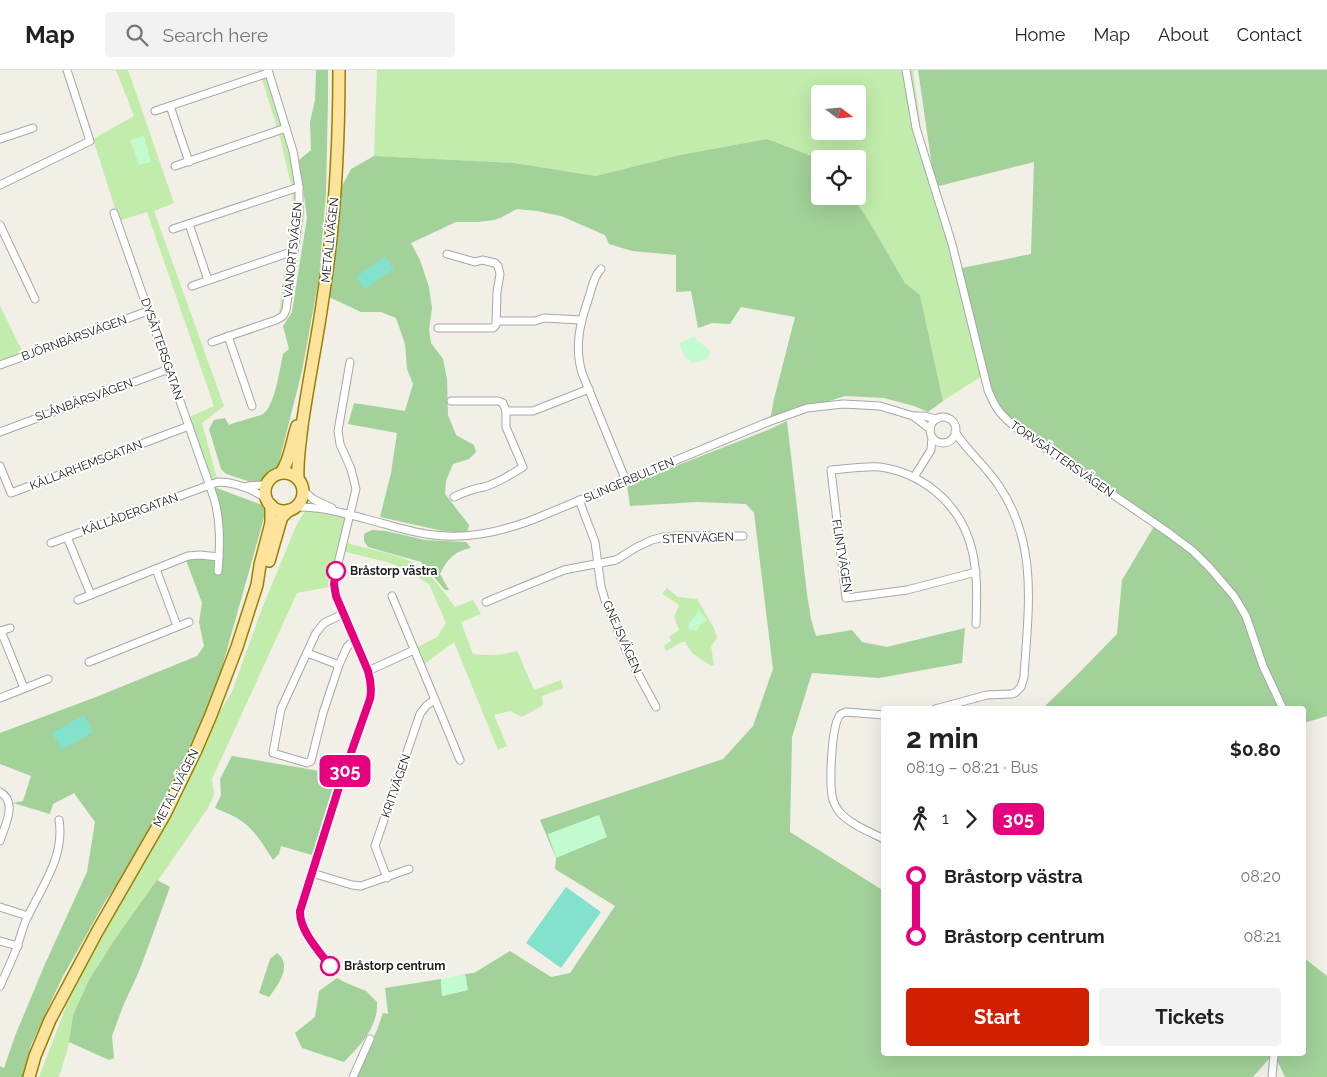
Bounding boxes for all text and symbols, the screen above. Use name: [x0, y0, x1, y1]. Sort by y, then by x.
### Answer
search box: [105, 12, 455, 57]
text: Map: [25, 20, 75, 49]
icon: search: [123, 21, 151, 49]
text: Search here: [163, 24, 268, 46]
text: Home: [1014, 24, 1065, 45]
text: Map: [1093, 24, 1130, 45]
text: About: [1158, 24, 1209, 45]
text: Contact: [1237, 24, 1302, 45]
north arrow: [811, 85, 866, 140]
map controls: [811, 85, 866, 205]
button: locate: [811, 150, 866, 205]
street label: METALLVÄGEN: [319, 197, 341, 283]
street label: VÄNORTSVÄGEN: [281, 201, 305, 299]
street label: DYSÄTTERSGATAN: [138, 296, 186, 402]
street label: BJÖRNBÄRSVÄGEN: [19, 312, 129, 364]
street label: SLÅNBÄRSVÄGEN: [33, 376, 135, 424]
street label: TORVSÄTTERSVÄGEN: [1007, 418, 1117, 500]
street label: KÄLLARHEMSGATAN: [28, 437, 144, 493]
street label: SLINGERBULTEN: [582, 455, 676, 505]
street label: KÄLLÅDERGATAN: [80, 490, 180, 538]
street label: FLINTVÄGEN: [829, 518, 855, 594]
street label: STENVÄGEN: [662, 530, 734, 546]
marker: Bråstorp västra: [326, 561, 346, 581]
place label: Bråstorp västra: [350, 564, 438, 578]
street label: GNEJSVÄGEN: [600, 598, 644, 676]
text: 2 min: [906, 722, 979, 755]
text: $0.80: [1230, 738, 1281, 760]
street label: METALLVÄGEN: [150, 747, 202, 829]
street label: KRITVÄGEN: [379, 752, 413, 820]
line badge: 305: [316, 755, 374, 787]
text: 08:19 – 08:21 · Bus: [906, 758, 1038, 777]
text: 305: [329, 760, 361, 781]
icon: walk: [906, 805, 934, 833]
icon: forward: [957, 805, 985, 833]
text: 305: [1003, 808, 1034, 829]
text: 1: [942, 809, 949, 828]
text: Bråstorp västra: [944, 865, 1083, 887]
text: 08:20: [1241, 867, 1281, 886]
text: Bråstorp centrum: [944, 925, 1105, 947]
text: 08:21: [1244, 927, 1281, 946]
marker: Bråstorp centrum: [320, 956, 340, 976]
place label: Bråstorp centrum: [344, 959, 445, 973]
button: Start: [906, 988, 1089, 1046]
button: Tickets: [1099, 988, 1281, 1046]

